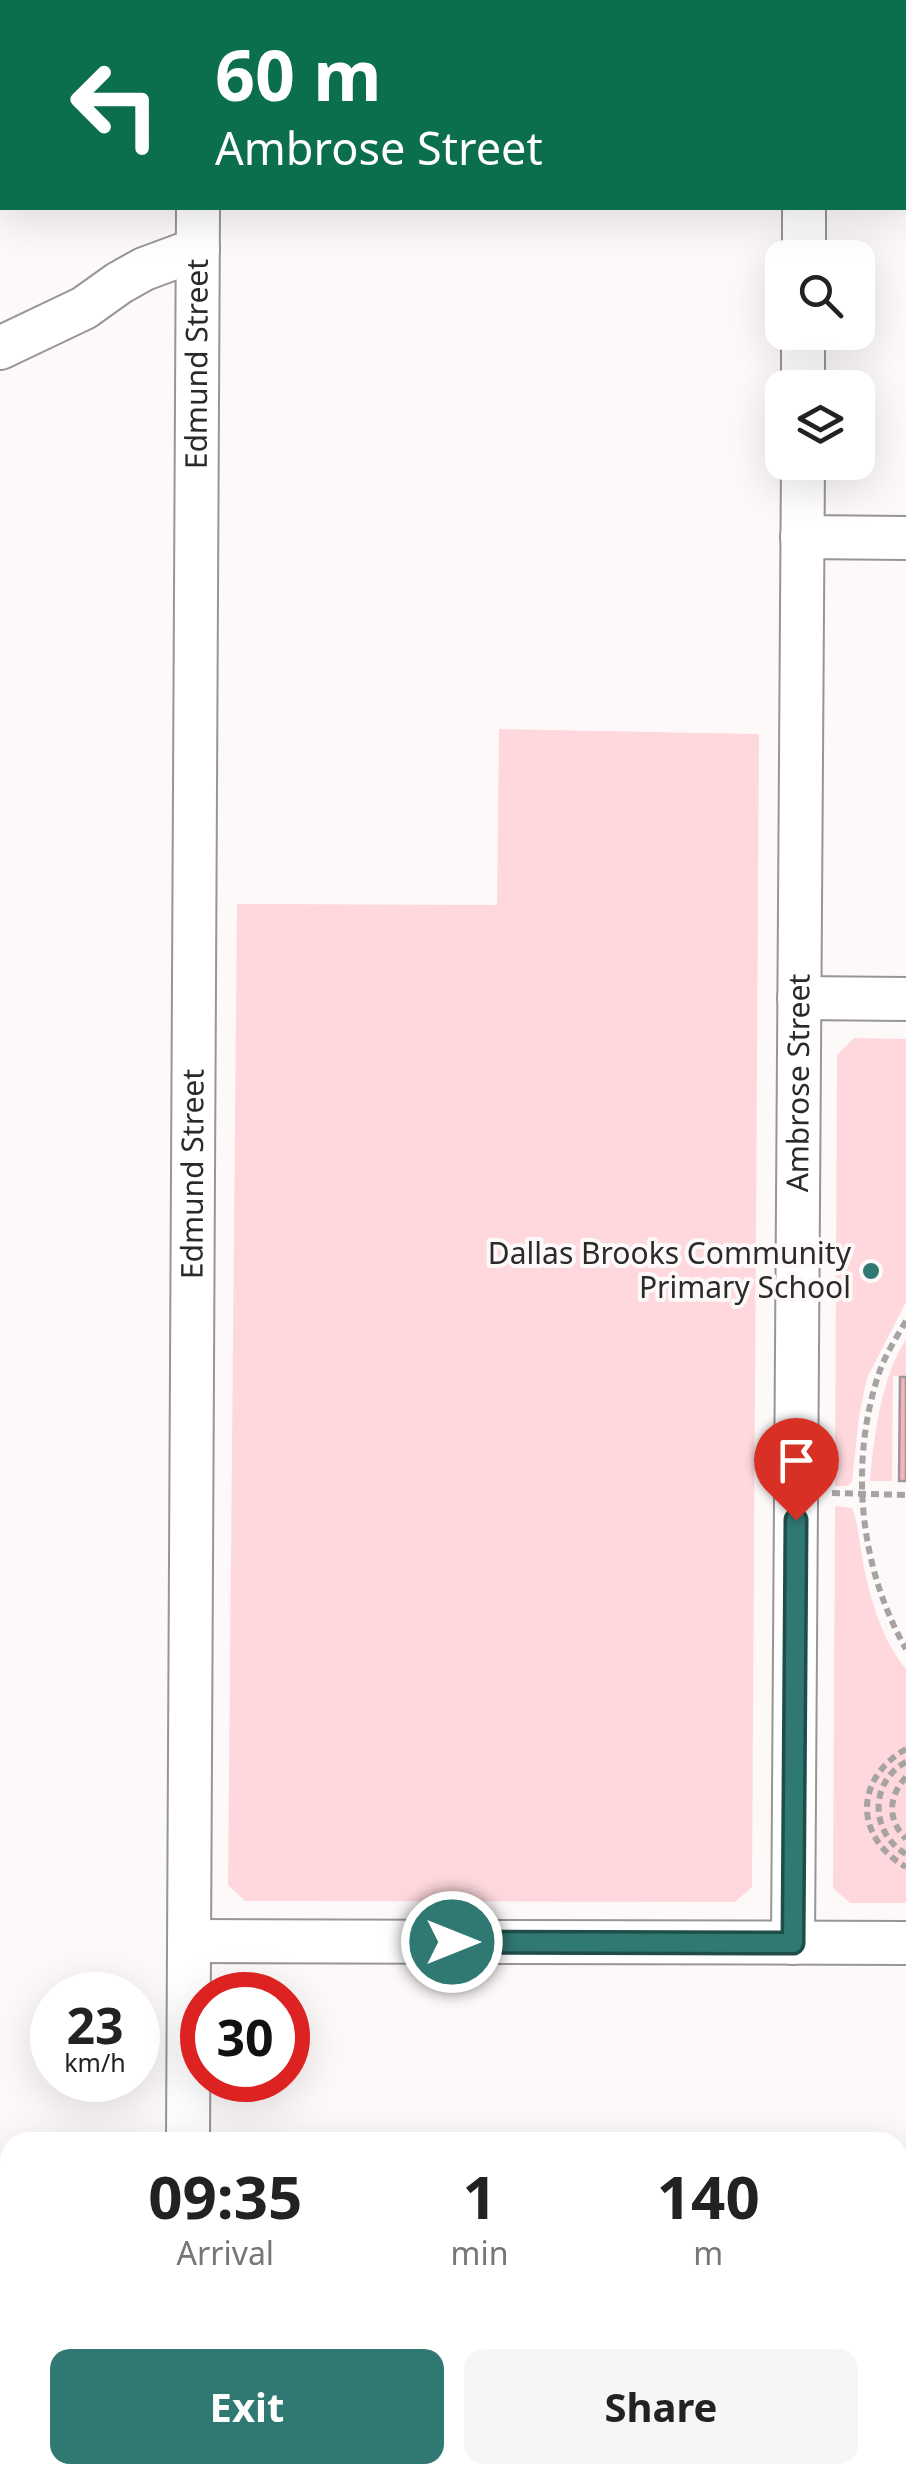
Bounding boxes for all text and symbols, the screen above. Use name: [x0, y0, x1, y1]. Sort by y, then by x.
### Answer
text: 60 m: [215, 26, 382, 122]
icon: left: [50, 40, 180, 170]
text: Ambrose Street: [215, 117, 543, 178]
map controls: [765, 240, 875, 480]
button: search: [765, 240, 875, 350]
street label: Edmund Street: [175, 259, 217, 469]
button: layers: [765, 370, 875, 480]
street label: Ambrose Street: [776, 973, 819, 1192]
street label: Edmund Street: [170, 1069, 213, 1279]
place label: Dallas Brooks Community Primary School: [488, 1232, 852, 1307]
marker: Dallas Brooks Community Primary School: [860, 1260, 882, 1282]
pin: [754, 1418, 839, 1521]
icon: arrive: [769, 1433, 824, 1488]
position arrow: [400, 1890, 504, 1994]
speed limit sign: 30: [180, 1972, 310, 2102]
text: 23: [66, 1991, 124, 2059]
text: km/h: [64, 2045, 126, 2079]
text: 09:35: [148, 2155, 302, 2237]
text: 1: [462, 2155, 497, 2237]
text: 140: [657, 2155, 760, 2237]
text: Arrival: [177, 2231, 274, 2274]
text: min: [451, 2231, 509, 2274]
text: m: [693, 2231, 723, 2274]
button: Exit: [50, 2349, 444, 2464]
button: Share: [464, 2349, 858, 2464]

